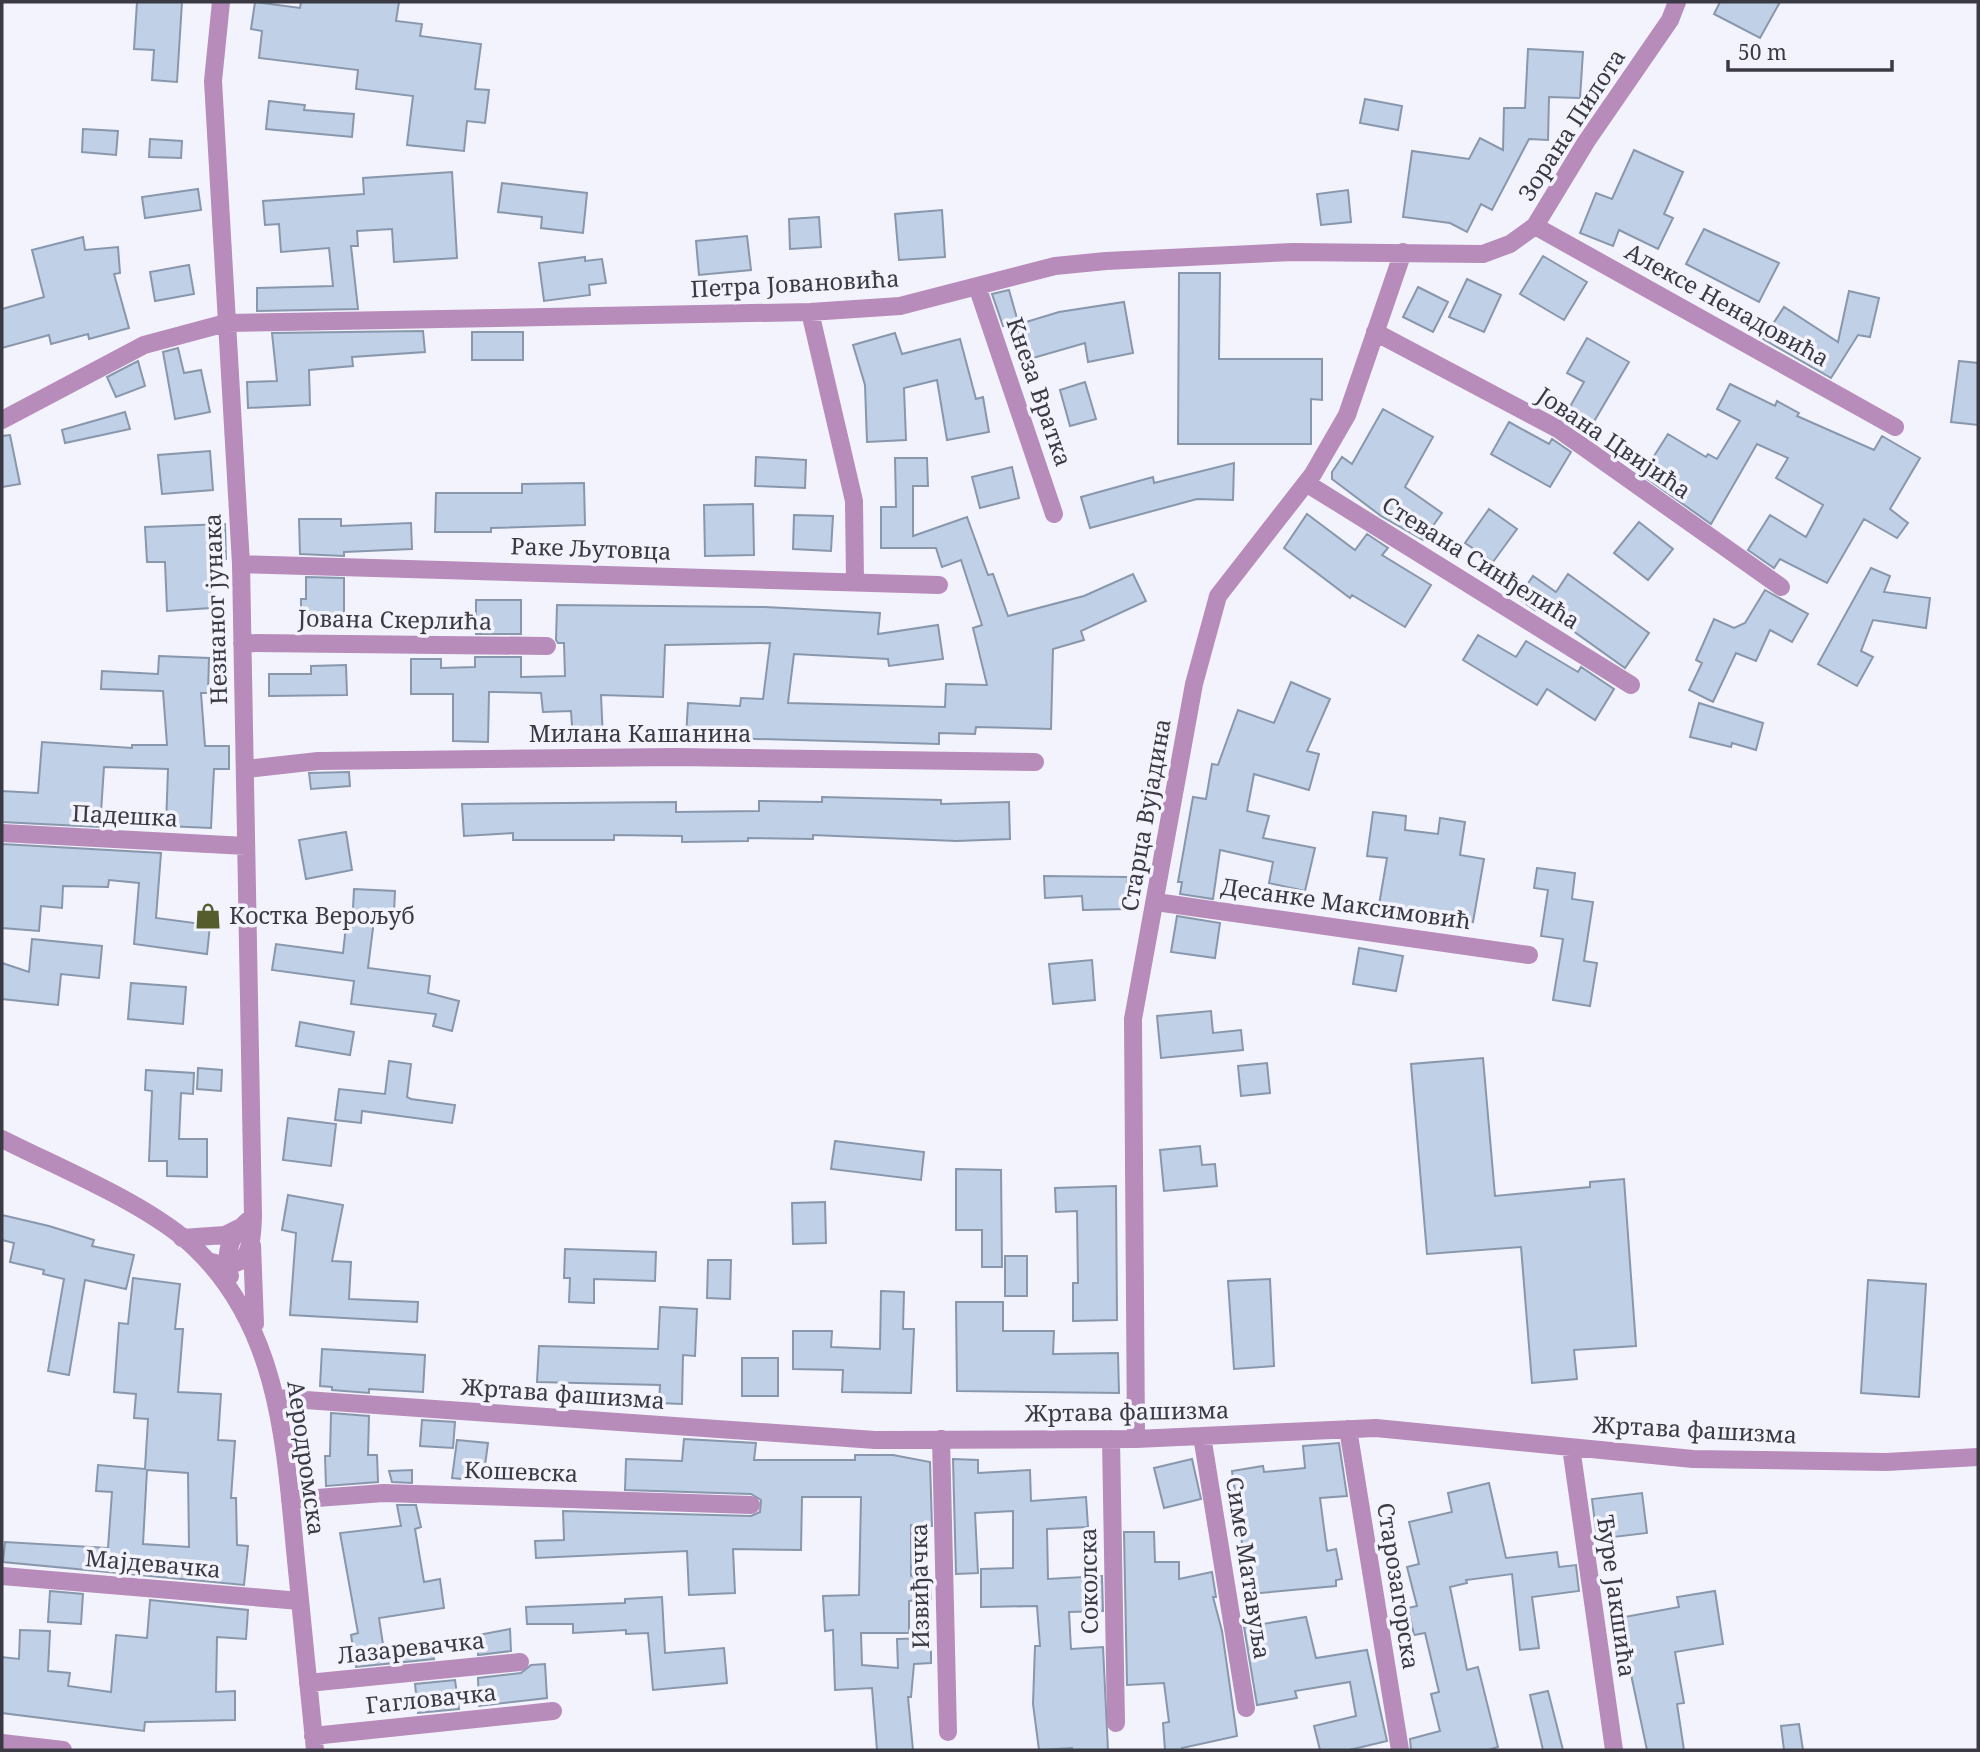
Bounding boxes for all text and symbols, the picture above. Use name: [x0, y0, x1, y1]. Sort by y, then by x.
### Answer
scale bar: [1728, 28, 1892, 72]
text: 50 m: [1738, 38, 1787, 66]
street label: Зорана Пилота: [1510, 42, 1632, 207]
street label: Алексе Ненадовића: [1620, 235, 1835, 374]
street label: Петра Јовановића: [690, 262, 900, 304]
street label: Кнеза Вратка: [999, 313, 1080, 470]
street label: Јована Цвијића: [1530, 378, 1698, 506]
street label: Стевана Синђелића: [1376, 488, 1587, 636]
street label: Незнаног јунака: [196, 513, 234, 705]
street label: Раке Љутовца: [510, 529, 672, 567]
street label: Јована Скерлића: [297, 601, 493, 637]
street label: Старца Вујадина: [1112, 716, 1178, 914]
street label: Милана Кашанина: [529, 717, 751, 749]
street label: Падешка: [71, 796, 179, 834]
street label: Десанке Максимовић: [1219, 870, 1473, 936]
place label: Костка Верољуб: [229, 899, 415, 931]
shop icon: Костка Верољуб: [193, 901, 223, 931]
street label: Жртава фашизма: [459, 1370, 666, 1416]
street label: Аеродромска: [280, 1379, 334, 1537]
street label: Жртава фашизма: [1024, 1393, 1229, 1429]
street label: Жртава фашизма: [1591, 1408, 1798, 1450]
street label: Кошевска: [463, 1453, 579, 1489]
street label: Симе Матавуља: [1219, 1474, 1279, 1661]
street label: Старозагорска: [1370, 1500, 1428, 1671]
street label: Ђуре Јакшића: [1590, 1513, 1644, 1679]
street label: Извиђачка: [902, 1523, 936, 1649]
street label: Соколска: [1071, 1528, 1105, 1635]
street label: Мајдевачка: [84, 1541, 222, 1585]
street label: Лазаревачка: [336, 1623, 486, 1671]
street label: Гагловачка: [364, 1675, 498, 1721]

